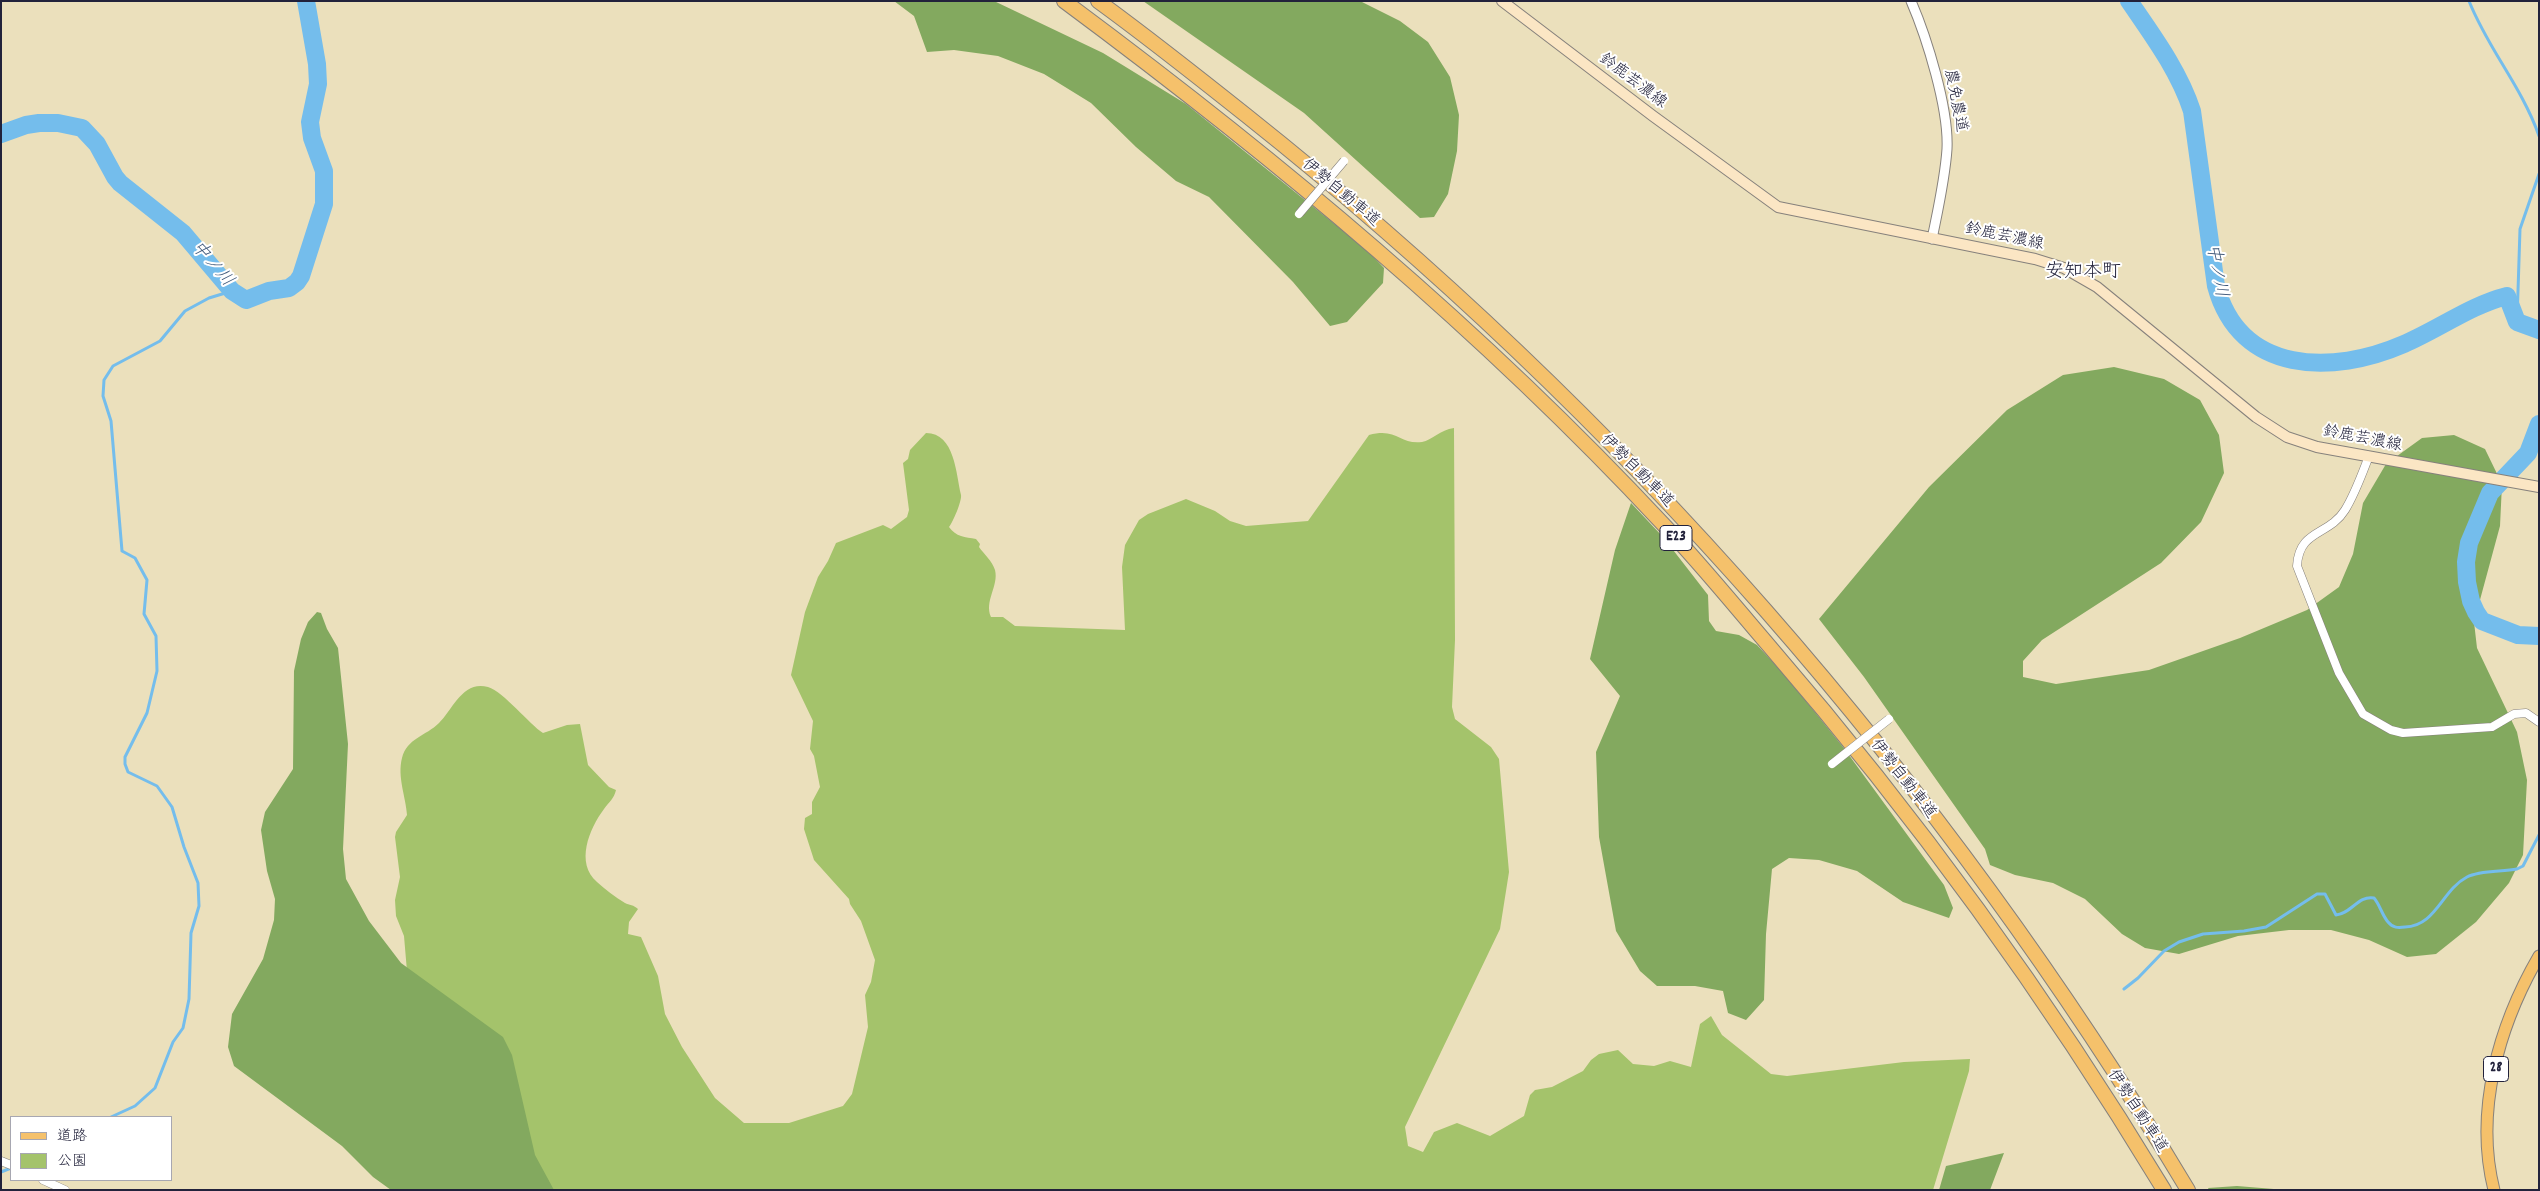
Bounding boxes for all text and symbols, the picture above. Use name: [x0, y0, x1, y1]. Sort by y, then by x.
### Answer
street label: 鈴鹿芸濃線: [1594, 50, 1670, 114]
street label: 農免農道: [1938, 68, 1970, 134]
street label: 伊勢自動車道: [1297, 156, 1383, 232]
street label: 鈴鹿芸濃線: [1963, 220, 2045, 256]
water label: 中ノ川: [185, 238, 237, 292]
water label: 中ノ川: [2200, 243, 2230, 299]
district label: 安知本町: [2045, 262, 2121, 284]
street label: 鈴鹿芸濃線: [2321, 423, 2403, 457]
street label: 伊勢自動車道: [1595, 431, 1677, 513]
road number: E23: [1660, 526, 1692, 550]
street label: 伊勢自動車道: [1865, 736, 1939, 824]
road number: 28: [2484, 1056, 2508, 1082]
street label: 伊勢自動車道: [2102, 1067, 2170, 1157]
legend: [10, 1116, 172, 1181]
text: 道路: [57, 1126, 87, 1148]
text: 公園: [57, 1151, 87, 1173]

